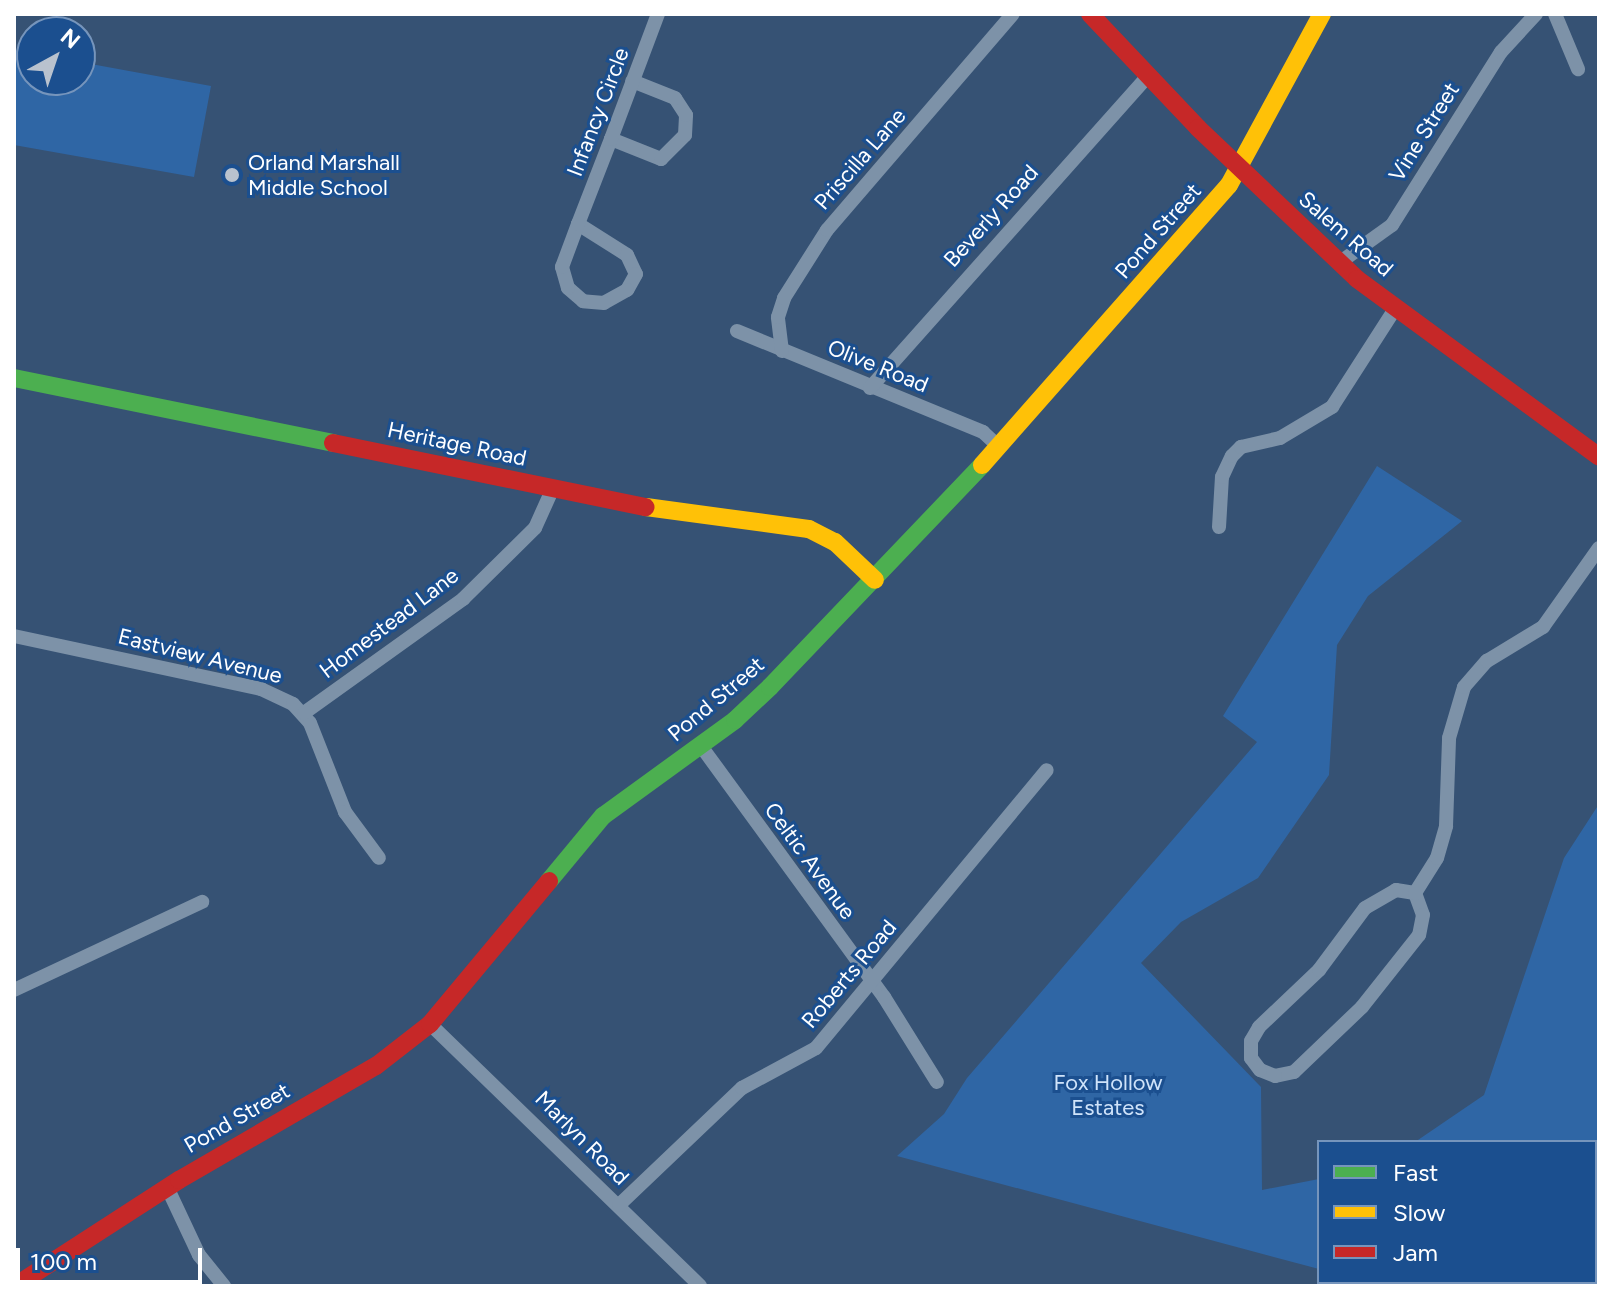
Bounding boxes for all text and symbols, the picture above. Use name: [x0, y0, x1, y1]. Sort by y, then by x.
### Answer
north arrow: [16, 16, 96, 96]
text: N: [55, 23, 86, 55]
street label: Infancy Circle: [561, 44, 635, 180]
street label: Vine Street: [1383, 78, 1465, 186]
street label: Priscilla Lane: [809, 103, 911, 215]
place label: Orland Marshall Middle School: [248, 149, 400, 200]
street label: Beverly Road: [938, 160, 1044, 272]
marker: Orland Marshall Middle School: [223, 166, 241, 184]
street label: Pond Street: [1110, 178, 1206, 284]
street label: Salem Road: [1293, 186, 1399, 282]
street label: Olive Road: [824, 334, 932, 398]
street label: Heritage Road: [385, 416, 529, 472]
street label: Homestead Lane: [314, 562, 464, 684]
street label: Eastview Avenue: [115, 623, 285, 689]
street label: Pond Street: [663, 651, 769, 747]
street label: Celtic Avenue: [759, 797, 861, 925]
street label: Roberts Road: [796, 914, 902, 1034]
park label: Fox Hollow Estates: [1053, 1069, 1163, 1120]
street label: Pond Street: [180, 1077, 294, 1159]
street label: Marlyn Road: [530, 1086, 634, 1190]
legend: [1317, 1140, 1597, 1284]
text: Fast: [1393, 1158, 1438, 1187]
text: Slow: [1393, 1198, 1445, 1227]
scale bar: [20, 1232, 206, 1282]
text: Jam: [1393, 1238, 1438, 1267]
text: 100 m: [30, 1247, 97, 1276]

